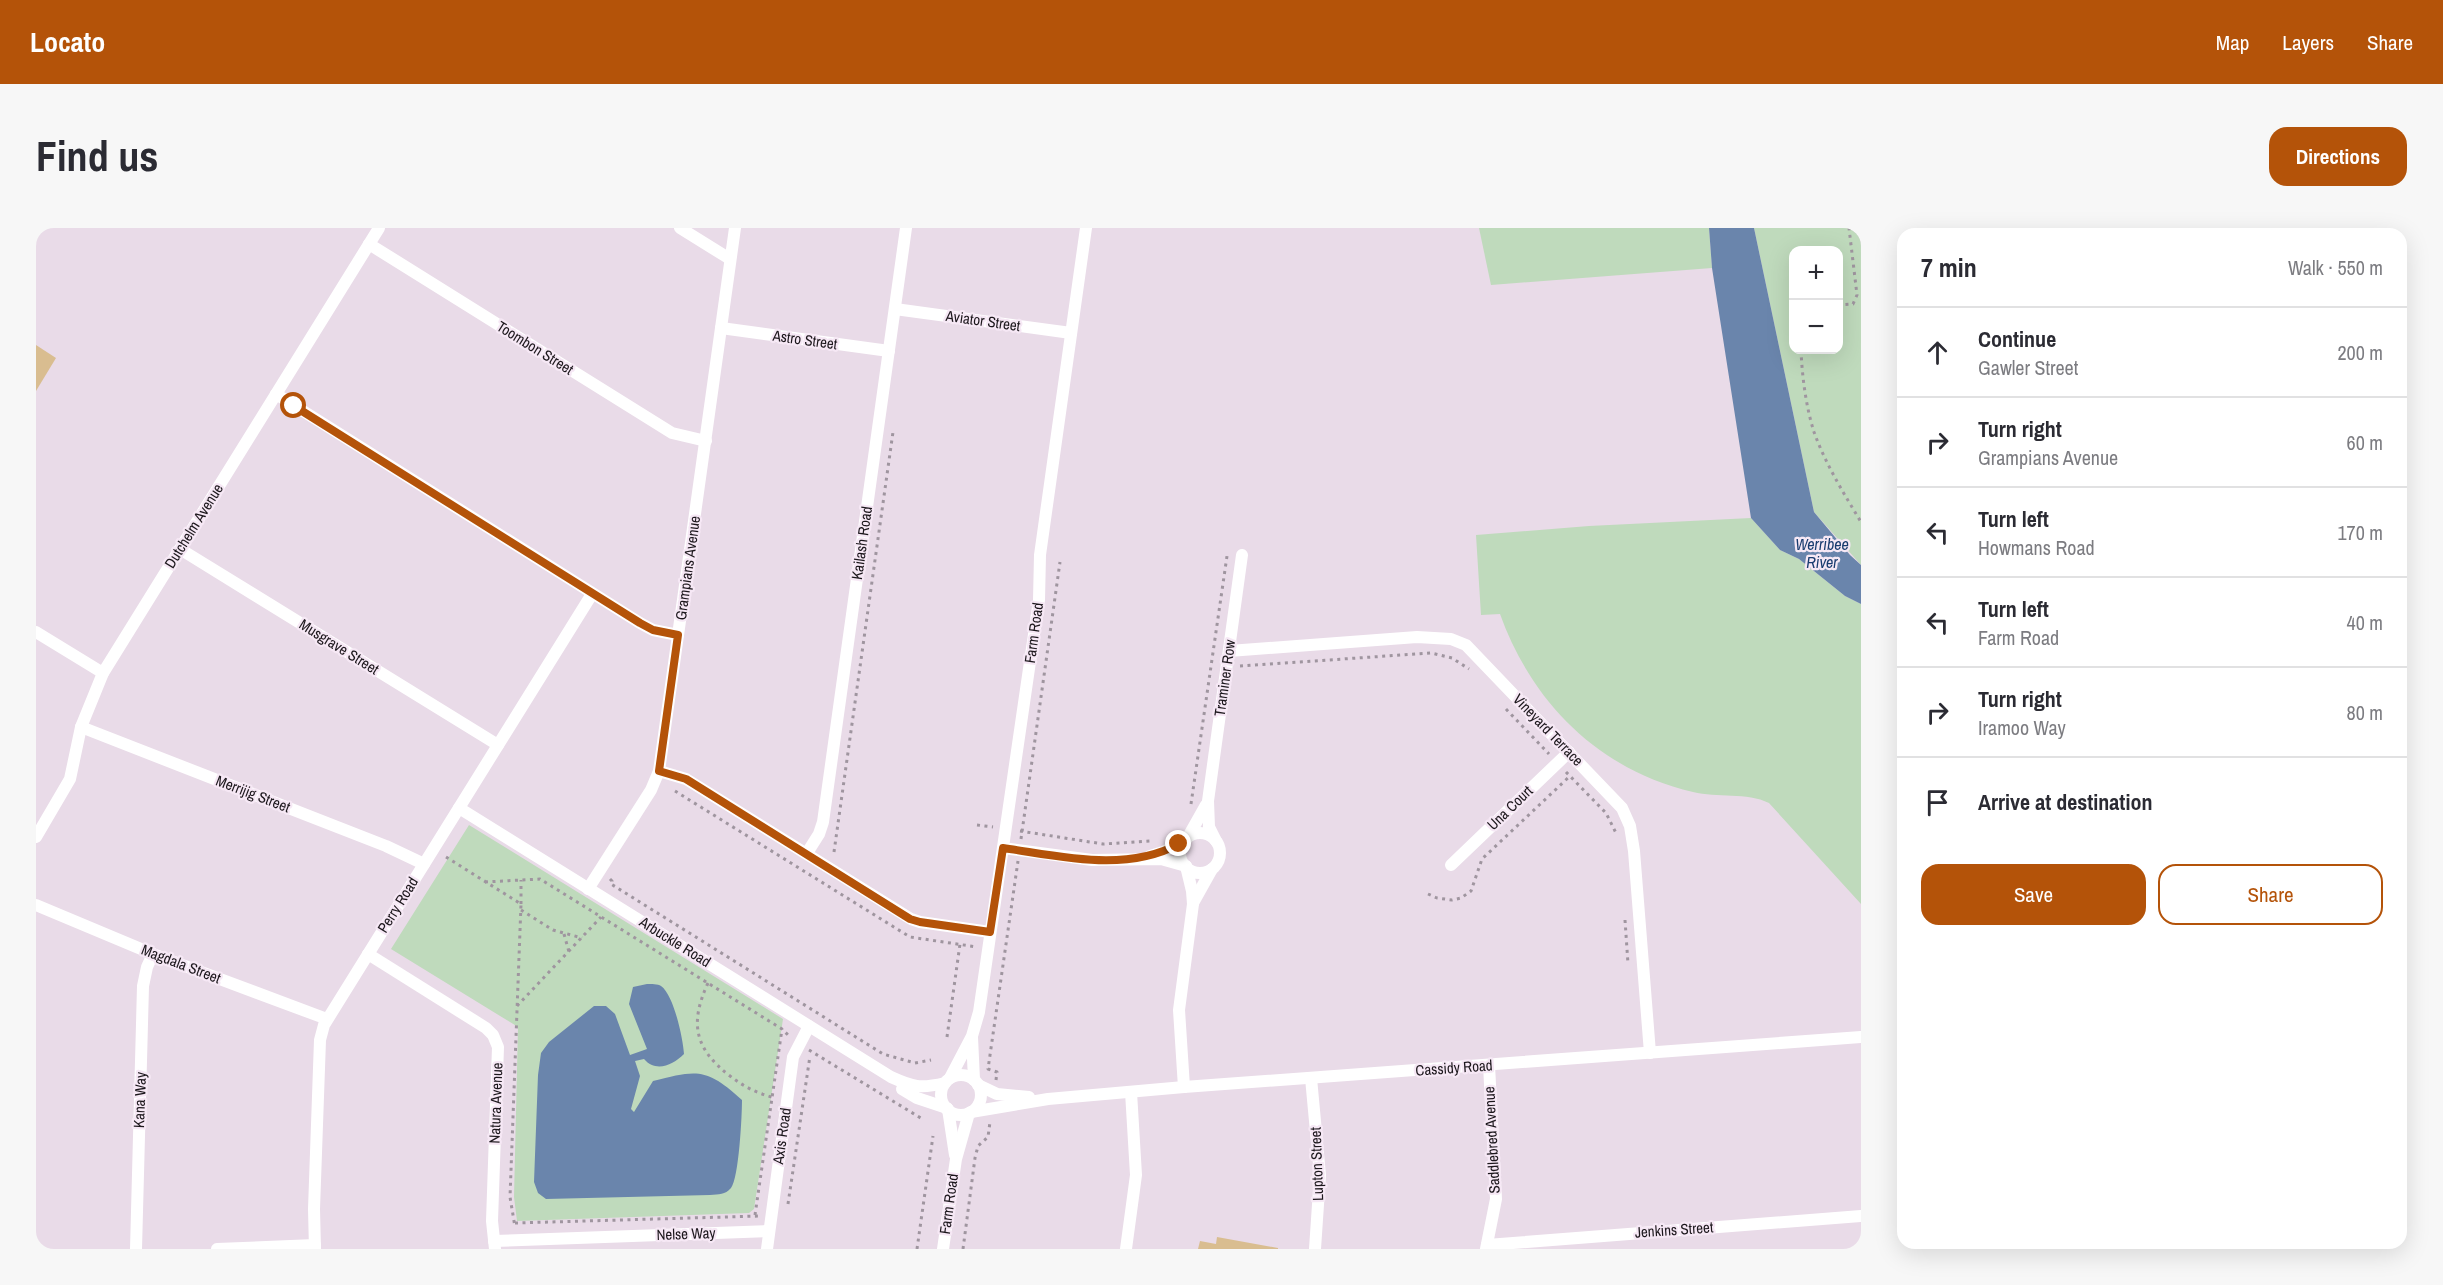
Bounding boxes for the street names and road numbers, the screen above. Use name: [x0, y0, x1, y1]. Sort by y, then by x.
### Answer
street label: Aviator Street: [943, 305, 1022, 336]
street label: Toombon Street: [493, 316, 578, 380]
street label: Astro Street: [770, 324, 839, 355]
street label: Dutchelm Avenue: [159, 479, 228, 572]
street label: Kailash Road: [846, 505, 877, 581]
street label: Grampians Avenue: [670, 514, 705, 621]
street label: Farm Road: [1019, 601, 1048, 665]
street label: Musgrave Street: [295, 614, 384, 680]
street label: Traminer Row: [1209, 638, 1240, 718]
street label: Vineyard Terrace: [1508, 689, 1588, 771]
street label: Merrijig Street: [213, 770, 294, 818]
street label: Una Court: [1482, 780, 1538, 835]
street label: Perry Road: [372, 873, 423, 937]
street label: Arbuckle Road: [635, 911, 715, 972]
street label: Magdala Street: [138, 939, 224, 988]
street label: Cassidy Road: [1415, 1054, 1493, 1081]
street label: Natura Avenue: [484, 1062, 507, 1144]
street label: Kana Way: [128, 1071, 151, 1128]
street label: Saddlebred Avenue: [1478, 1086, 1505, 1194]
street label: Axis Road: [767, 1106, 796, 1166]
street label: Lupton Street: [1305, 1126, 1328, 1201]
street label: Farm Road: [934, 1172, 963, 1236]
street label: Jenkins Street: [1634, 1216, 1714, 1243]
street label: Nelse Way: [656, 1222, 717, 1245]

